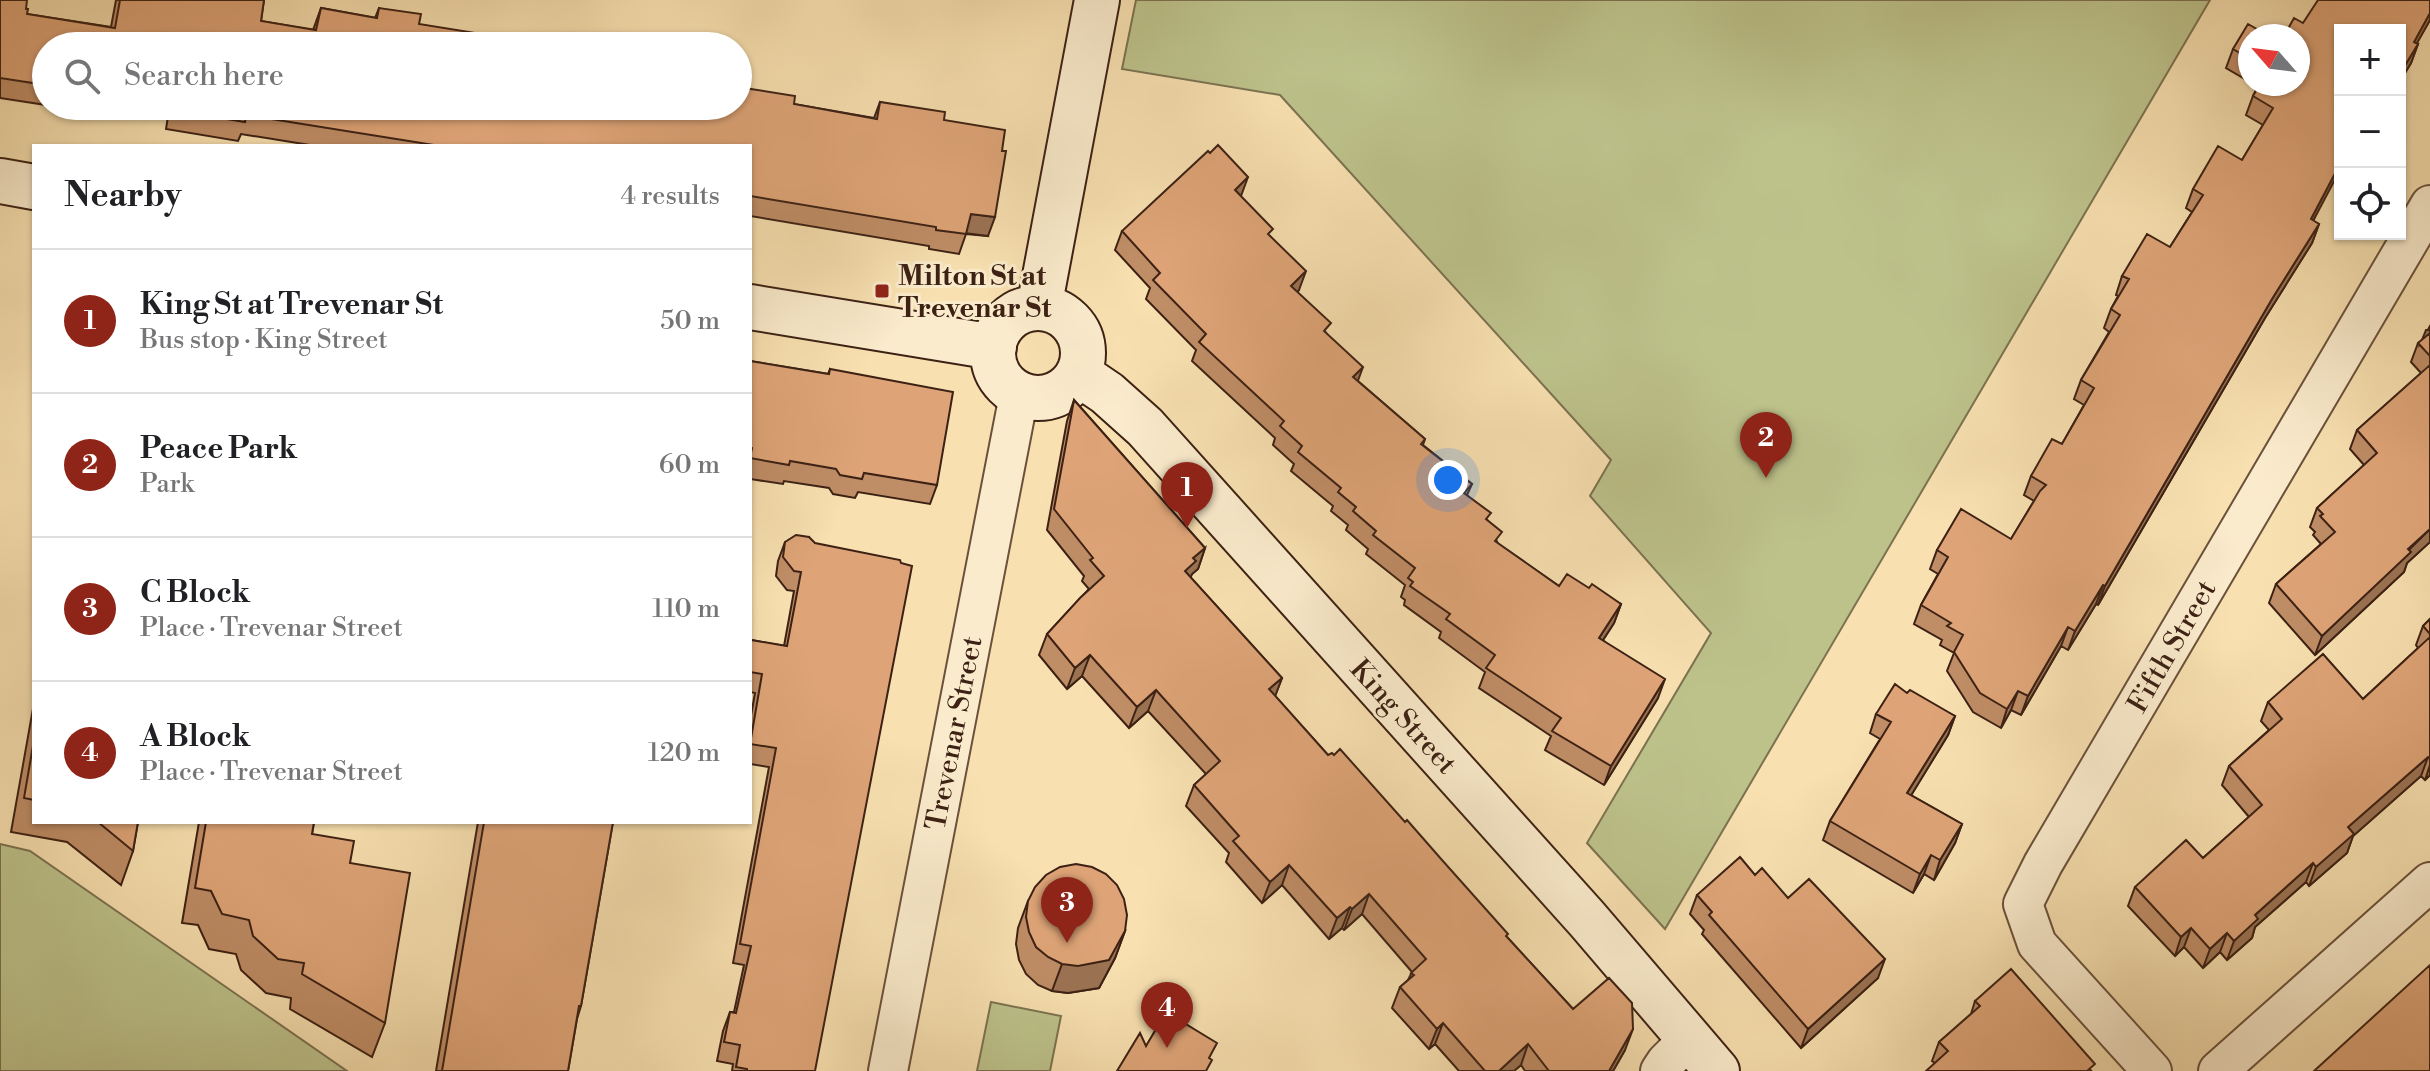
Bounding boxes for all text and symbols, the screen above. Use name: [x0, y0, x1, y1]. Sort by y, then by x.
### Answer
north arrow: [2238, 24, 2310, 96]
map controls: [2334, 24, 2406, 240]
button: +: [2334, 24, 2406, 96]
search box: [32, 32, 752, 120]
icon: search: [60, 54, 104, 98]
text: Search here: [124, 57, 284, 95]
button: −: [2334, 96, 2406, 168]
button: locate: [2334, 168, 2406, 240]
text: Nearby: [64, 175, 182, 217]
text: 4 results: [621, 180, 720, 212]
place label: Milton St at Trevenar St: [898, 259, 1053, 326]
marker: Milton St at Trevenar St: [873, 282, 891, 300]
text: King St at Trevenar St: [140, 286, 443, 324]
text: 1: [84, 305, 96, 337]
text: 50 m: [660, 305, 720, 337]
text: Bus stop · King Street: [140, 324, 387, 356]
pin: 2: [1740, 412, 1792, 478]
text: Peace Park: [140, 430, 297, 468]
text: 2: [82, 449, 98, 481]
text: 60 m: [659, 449, 720, 481]
your location: [1428, 460, 1468, 500]
pin: 1: [1161, 462, 1213, 528]
text: Park: [140, 468, 194, 500]
text: C Block: [140, 574, 250, 612]
street label: Fifth Street: [2120, 574, 2224, 719]
text: 3: [82, 593, 98, 625]
text: 110 m: [652, 593, 720, 625]
text: Place · Trevenar Street: [140, 612, 403, 644]
street label: Trevenar Street: [919, 633, 990, 833]
street label: King Street: [1342, 652, 1464, 782]
text: A Block: [140, 718, 250, 756]
text: 4: [81, 737, 99, 769]
text: 120 m: [648, 737, 720, 769]
text: Place · Trevenar Street: [140, 756, 403, 788]
pin: 3: [1041, 877, 1093, 943]
pin: 4: [1141, 982, 1193, 1048]

